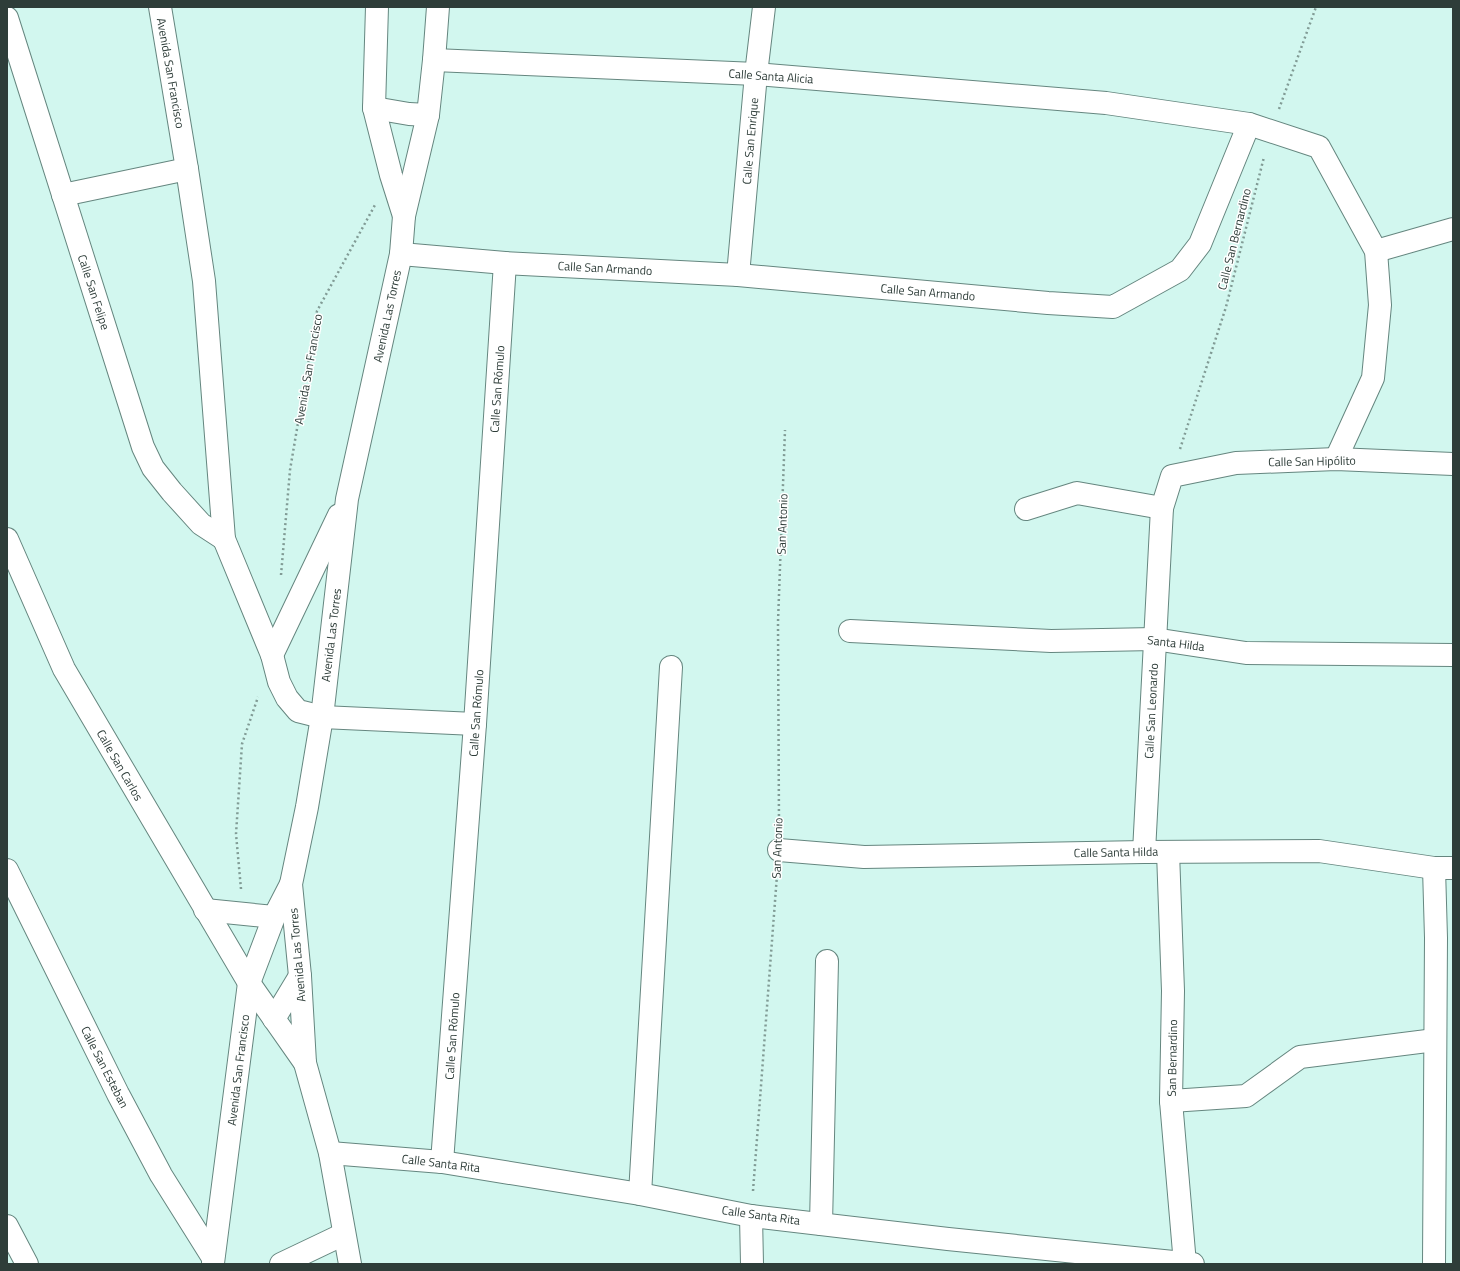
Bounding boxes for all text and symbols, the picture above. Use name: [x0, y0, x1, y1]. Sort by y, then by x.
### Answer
street label: Avenida San Francisco: [152, 16, 190, 130]
street label: Calle Santa Alicia: [728, 64, 814, 88]
street label: Calle San Enrique: [737, 97, 763, 185]
street label: Calle San Bernardino: [1212, 186, 1256, 292]
street label: Calle San Felipe: [73, 252, 115, 332]
street label: Calle San Armando: [557, 256, 653, 280]
street label: Avenida Las Torres: [368, 268, 406, 364]
street label: Calle San Armando: [880, 278, 976, 306]
street label: Avenida San Francisco: [289, 312, 327, 426]
street label: Calle San Rómulo: [484, 345, 510, 433]
street label: Calle San Hipólito: [1268, 451, 1356, 471]
street label: San Antonio: [771, 493, 793, 555]
street label: Avenida Las Torres: [316, 587, 346, 683]
street label: Santa Hilda: [1146, 630, 1206, 656]
street label: Calle San Leonardo: [1139, 663, 1163, 759]
street label: Calle San Rómulo: [463, 669, 489, 757]
street label: Calle San Carlos: [92, 726, 148, 805]
street label: San Antonio: [766, 817, 788, 879]
street label: Calle Santa Hilda: [1074, 842, 1158, 862]
street label: Avenida Las Torres: [283, 907, 311, 1003]
street label: Calle San Rómulo: [439, 992, 465, 1080]
street label: Avenida San Francisco: [222, 1013, 254, 1127]
street label: San Bernardino: [1162, 1019, 1182, 1097]
street label: Calle San Esteban: [76, 1023, 134, 1111]
street label: Calle Santa Rita: [401, 1149, 481, 1177]
street label: Calle Santa Rita: [721, 1200, 801, 1230]

